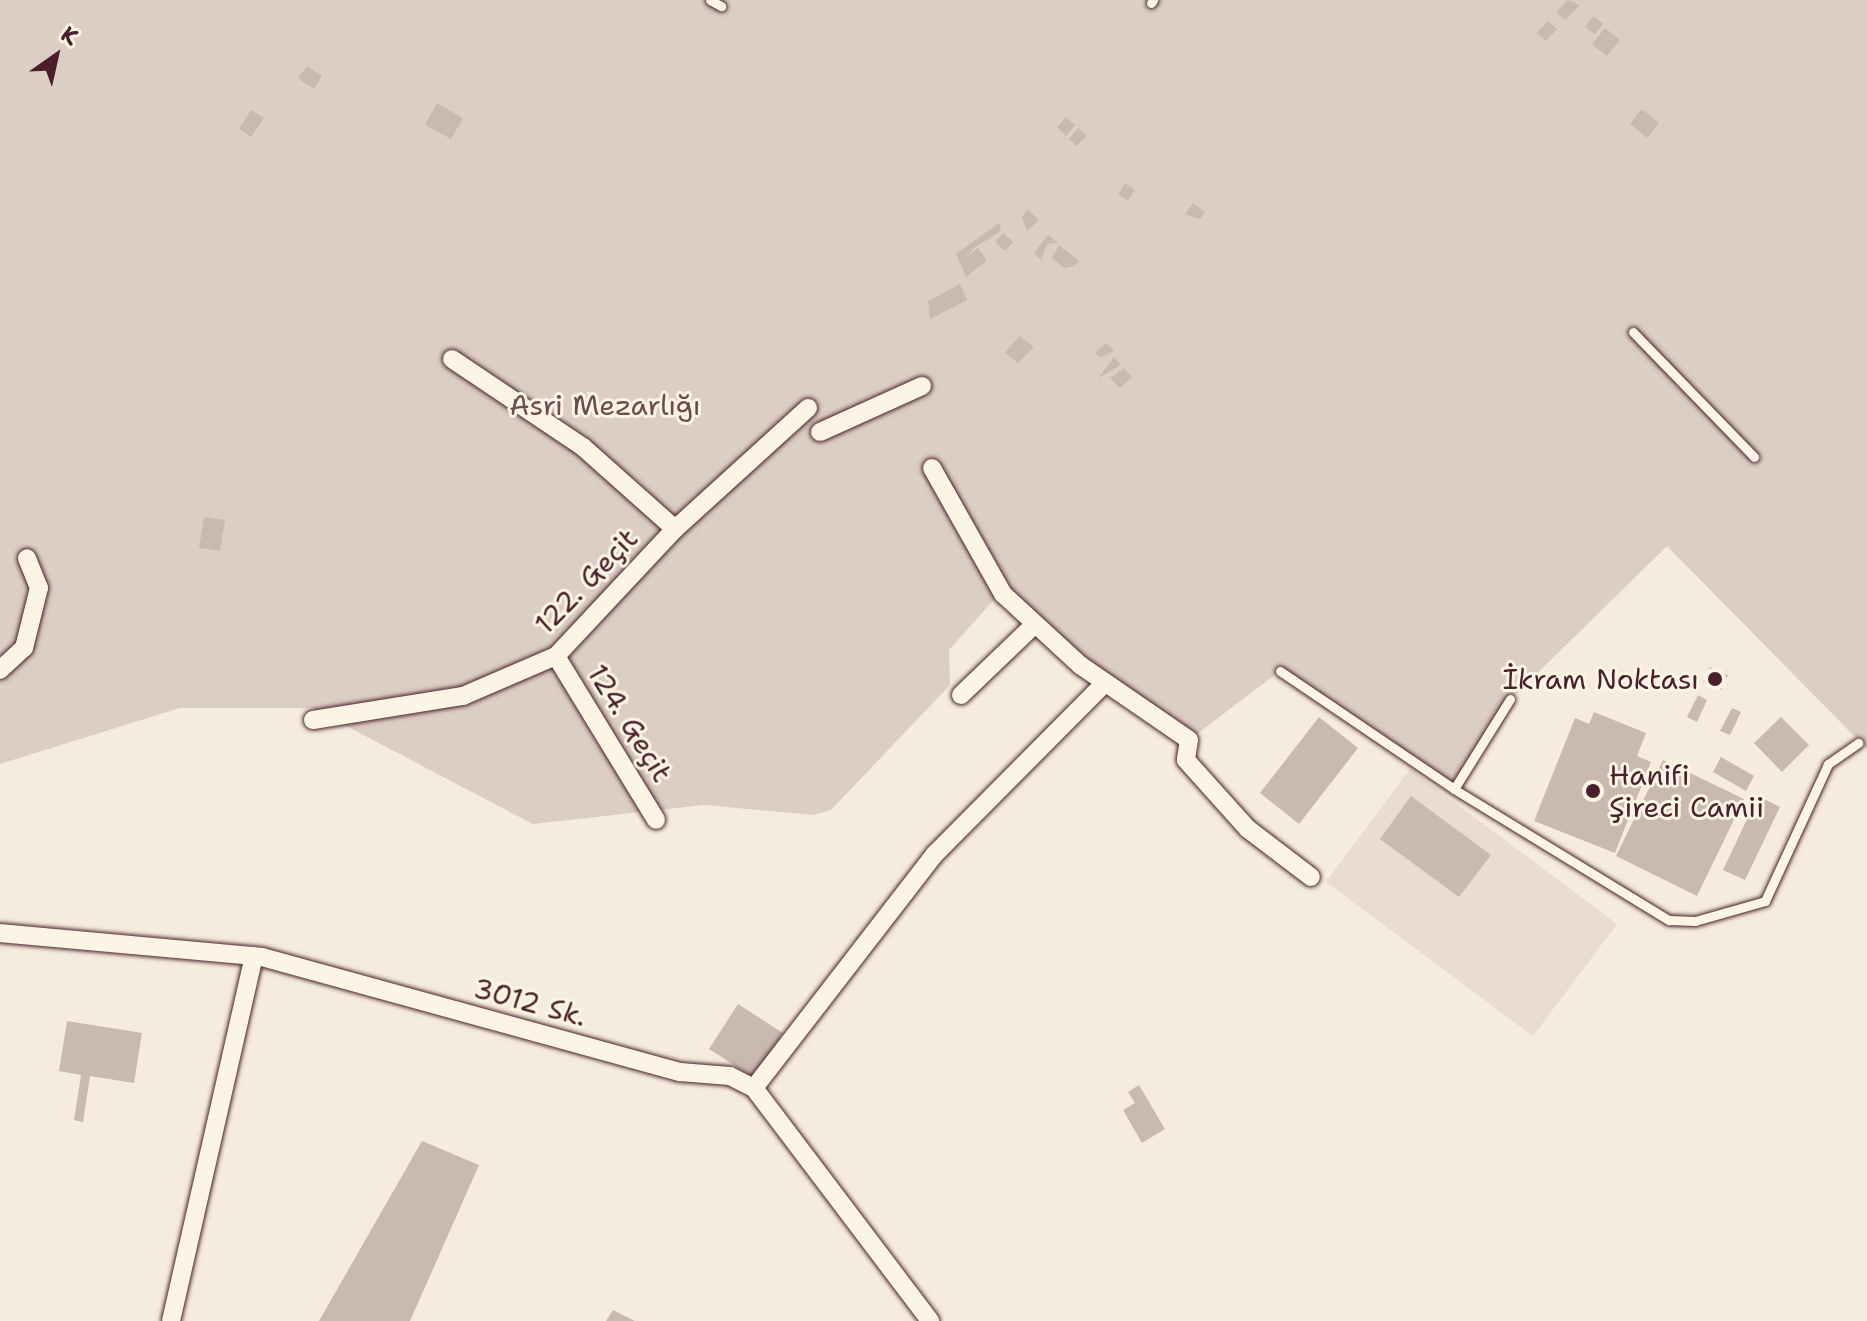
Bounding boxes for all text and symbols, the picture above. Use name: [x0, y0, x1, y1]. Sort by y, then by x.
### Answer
north arrow: [16, 16, 96, 96]
text: K: [55, 19, 84, 52]
park label: Asri Mezarlığı: [509, 388, 701, 422]
street label: 122. Geçit: [528, 521, 644, 641]
street label: 124. Geçit: [581, 658, 679, 788]
place label: İkram Noktası: [1503, 662, 1699, 696]
marker: İkram Noktası: [1706, 670, 1724, 688]
place label: Hanifi Şireci Camii: [1609, 758, 1764, 824]
marker: Hanifi Şireci Camii: [1584, 782, 1602, 800]
street label: 3012 Sk.: [470, 971, 590, 1033]

